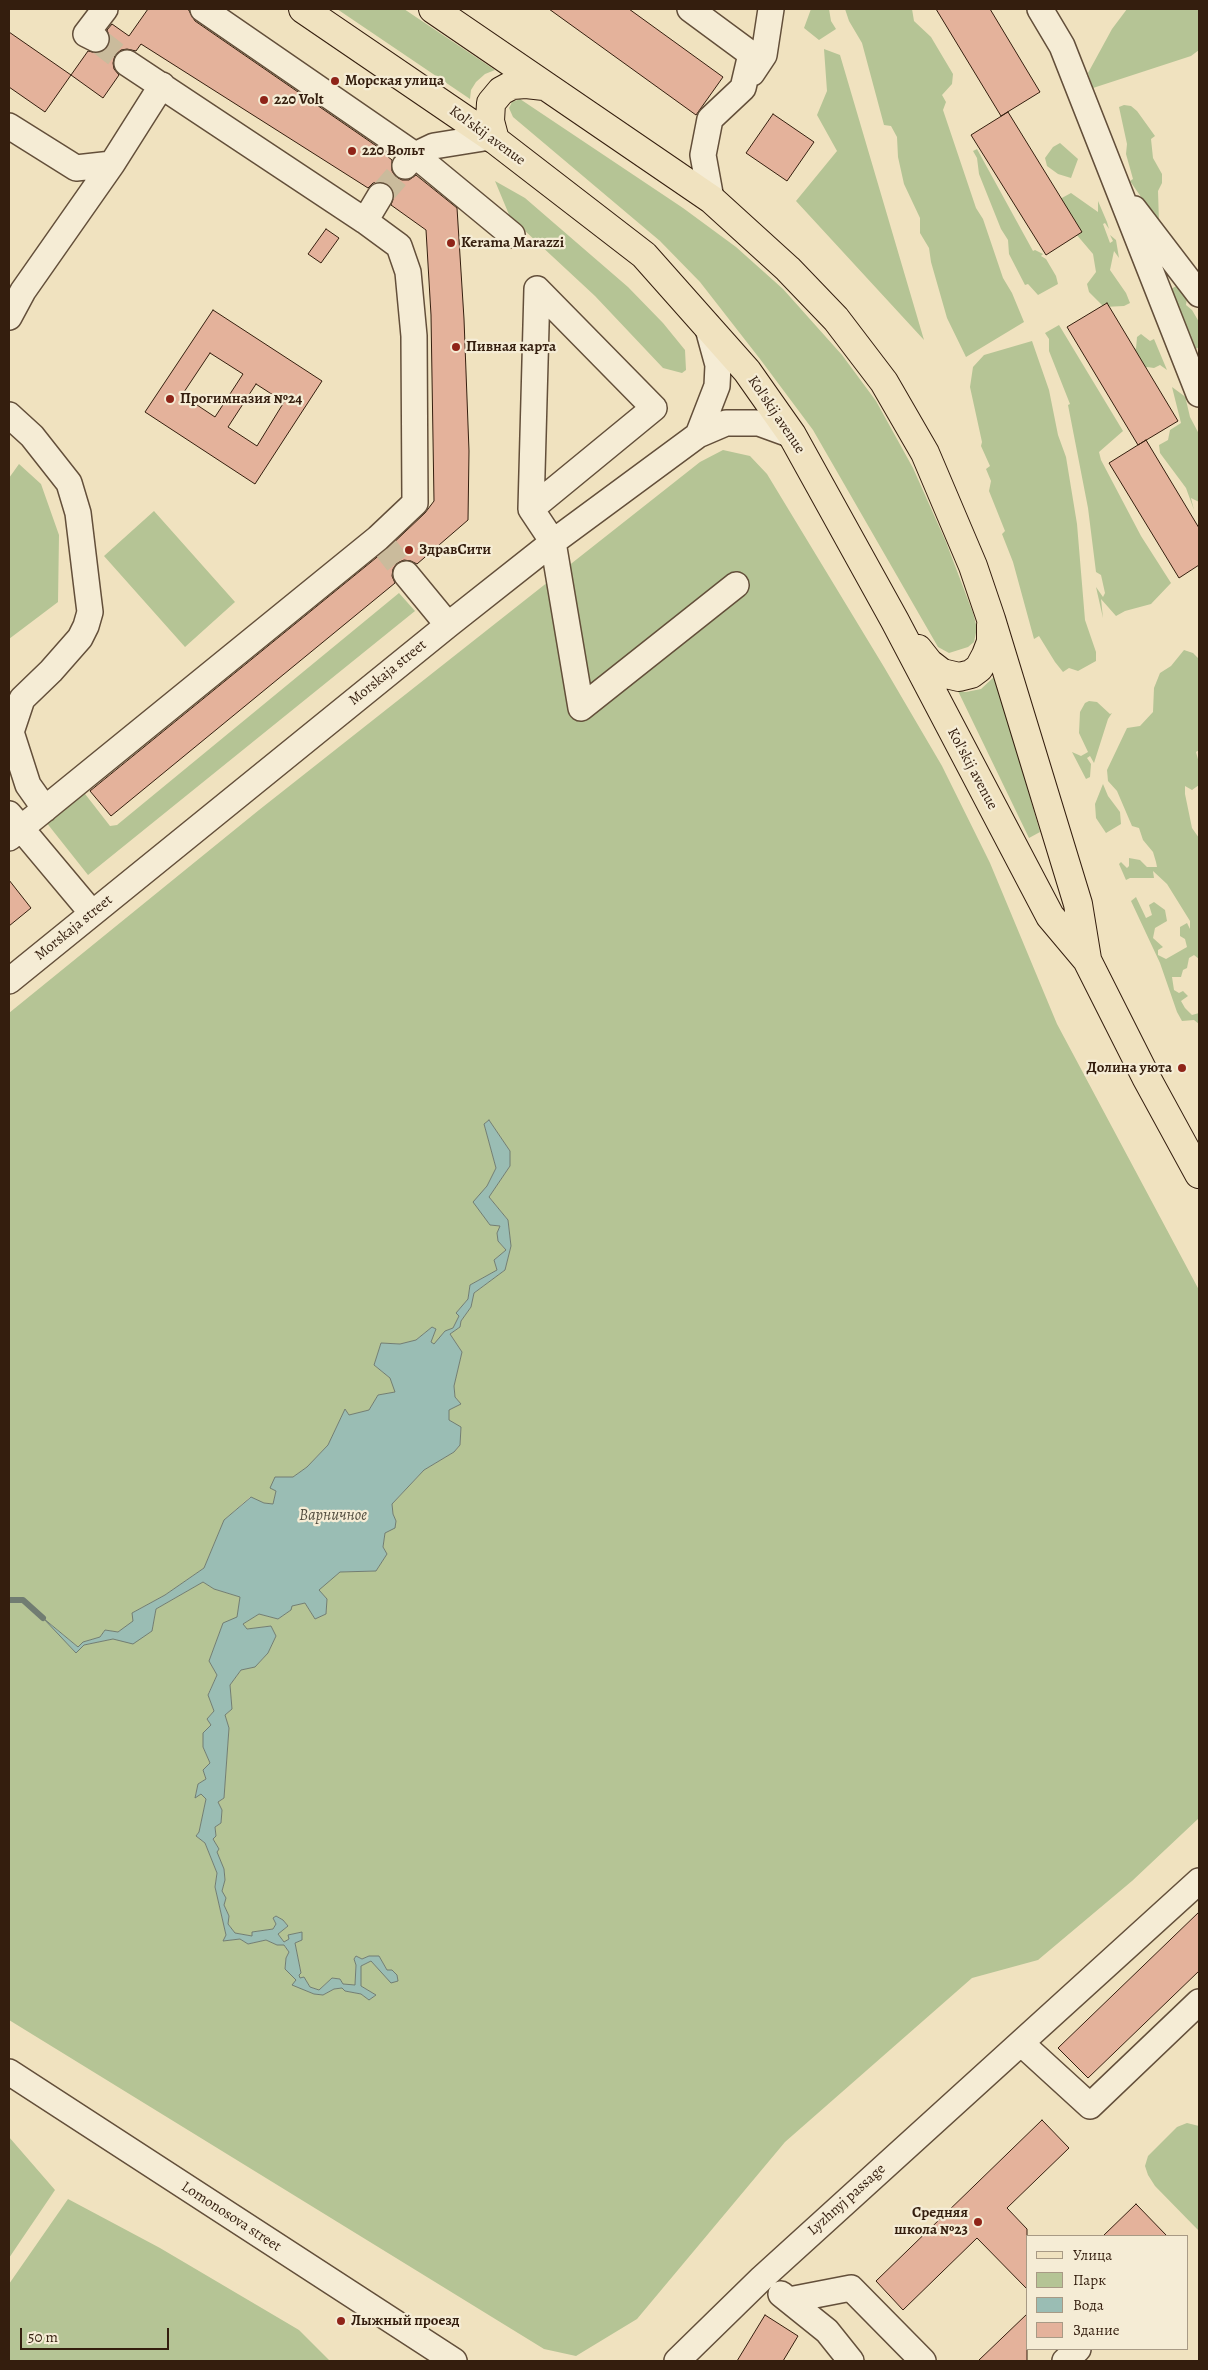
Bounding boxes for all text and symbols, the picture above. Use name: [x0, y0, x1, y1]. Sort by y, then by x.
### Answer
place label: Морская улица: [345, 72, 444, 90]
marker: Морская улица: [329, 75, 341, 87]
place label: 220 Volt: [274, 91, 324, 109]
marker: 220 Volt: [258, 94, 270, 106]
street label: Kol'skij avenue: [445, 102, 529, 170]
place label: 220 Вольт: [362, 142, 425, 160]
marker: 220 Вольт: [346, 145, 358, 157]
place label: Kerama Marazzi: [461, 234, 564, 252]
marker: Kerama Marazzi: [445, 237, 457, 249]
place label: Пивная карта: [466, 338, 556, 356]
marker: Пивная карта: [450, 341, 462, 353]
street label: Kol'skij avenue: [743, 373, 809, 457]
place label: Прогимназия №24: [180, 390, 302, 408]
marker: Прогимназия №24: [164, 393, 176, 405]
place label: ЗдравСити: [419, 541, 491, 559]
marker: ЗдравСити: [403, 544, 415, 556]
street label: Morskaja street: [346, 636, 430, 710]
street label: Kol'skij avenue: [943, 725, 1001, 813]
street label: Morskaja street: [32, 891, 116, 965]
place label: Долина уюта: [1086, 1059, 1172, 1077]
marker: Долина уюта: [1176, 1062, 1188, 1074]
water label: Варничное: [299, 1506, 367, 1526]
street label: Lyzhnyj passage: [804, 2160, 890, 2240]
street label: Lomonosova street: [178, 2178, 284, 2256]
place label: Средняя школа №23: [894, 2204, 968, 2239]
marker: Средняя школа №23: [972, 2216, 984, 2228]
legend: [1026, 2235, 1188, 2350]
text: Улица: [1073, 2245, 1112, 2265]
text: Парк: [1073, 2270, 1106, 2290]
text: Вода: [1073, 2295, 1104, 2315]
place label: Лыжный проезд: [351, 2312, 460, 2330]
marker: Лыжный проезд: [335, 2315, 347, 2327]
scale bar: [22, 2318, 171, 2350]
text: Здание: [1073, 2320, 1120, 2340]
text: 50 m: [28, 2327, 58, 2347]

